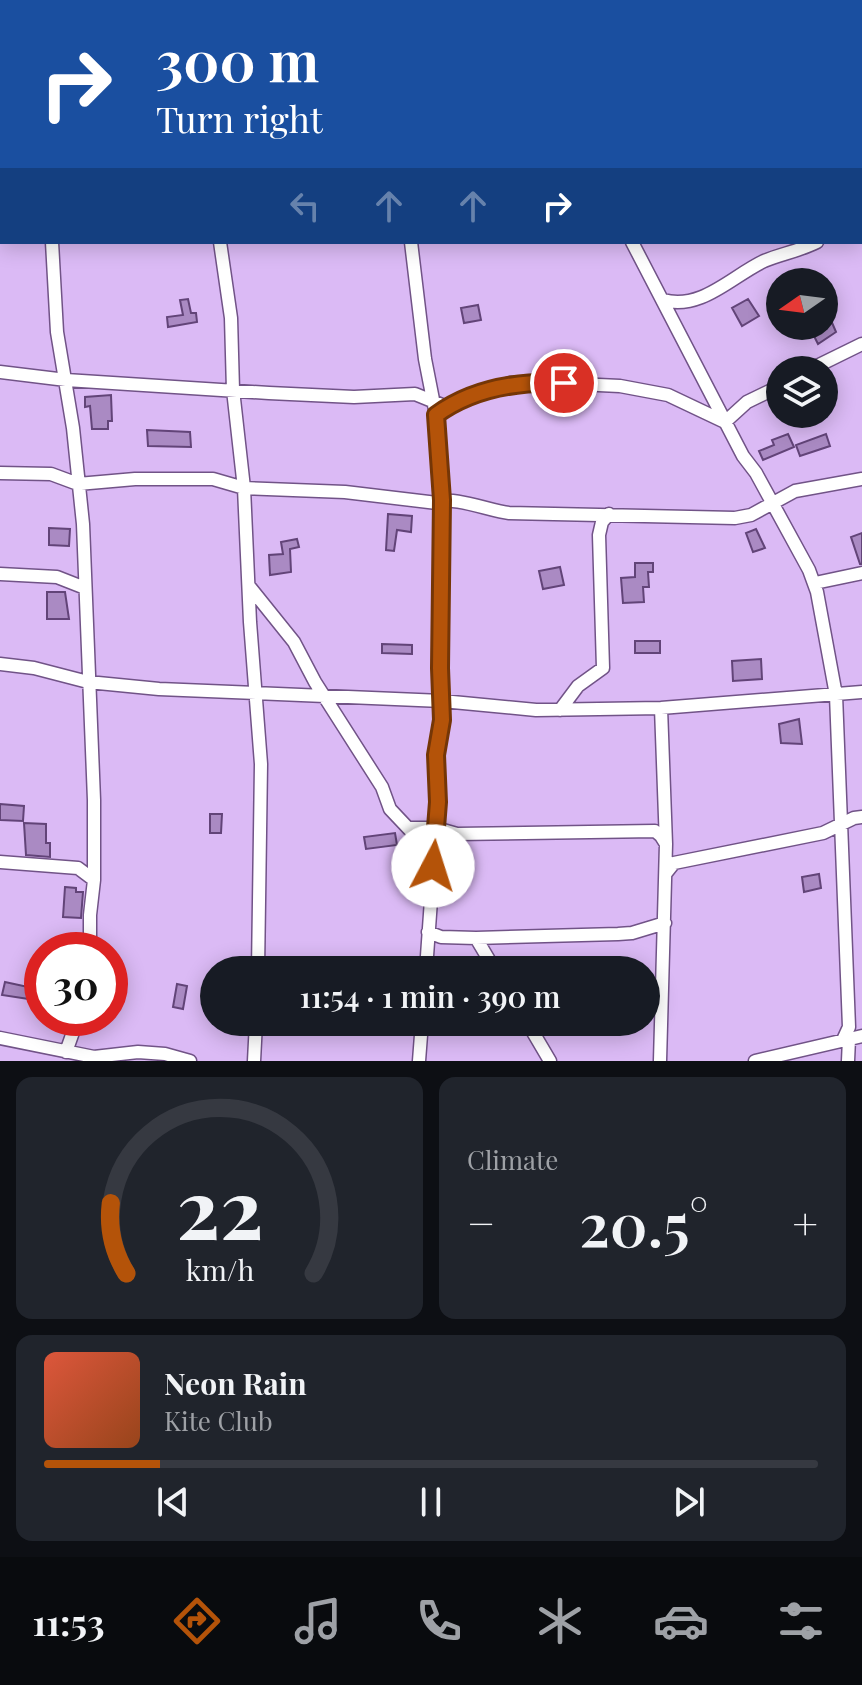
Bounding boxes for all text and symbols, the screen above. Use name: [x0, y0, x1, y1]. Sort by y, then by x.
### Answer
text: 300 m: [156, 22, 319, 97]
icon: right: [24, 32, 128, 136]
text: Turn right: [156, 94, 323, 142]
icon: left: [283, 184, 327, 228]
icon: ahead: [367, 184, 411, 228]
icon: ahead: [451, 184, 495, 228]
icon: right: [535, 184, 579, 228]
north arrow: [766, 268, 838, 340]
map controls: [766, 268, 838, 428]
pin: [530, 349, 598, 417]
button: layers: [766, 356, 838, 428]
icon: arrive: [542, 361, 586, 405]
position arrow: [391, 824, 475, 908]
speed limit sign: 30: [24, 932, 128, 1036]
text: 11:54 · 1 min · 390 m: [299, 976, 561, 1016]
text: Climate: [467, 1142, 558, 1177]
text: 22: [176, 1150, 263, 1261]
text: 20.5°: [579, 1182, 708, 1262]
text: −: [467, 1192, 495, 1251]
text: +: [792, 1192, 818, 1251]
text: km/h: [185, 1250, 254, 1288]
text: Neon Rain: [164, 1363, 307, 1403]
text: Kite Club: [164, 1403, 273, 1438]
icon: previous: [151, 1480, 195, 1524]
icon: pause: [409, 1480, 453, 1524]
icon: next: [667, 1480, 711, 1524]
icon: directions: [169, 1593, 225, 1649]
icon: music: [290, 1593, 346, 1649]
icon: phone: [411, 1593, 467, 1649]
icon: climate: [532, 1593, 588, 1649]
icon: car: [653, 1593, 709, 1649]
icon: filters: [773, 1593, 829, 1649]
text: 11:53: [32, 1597, 105, 1645]

